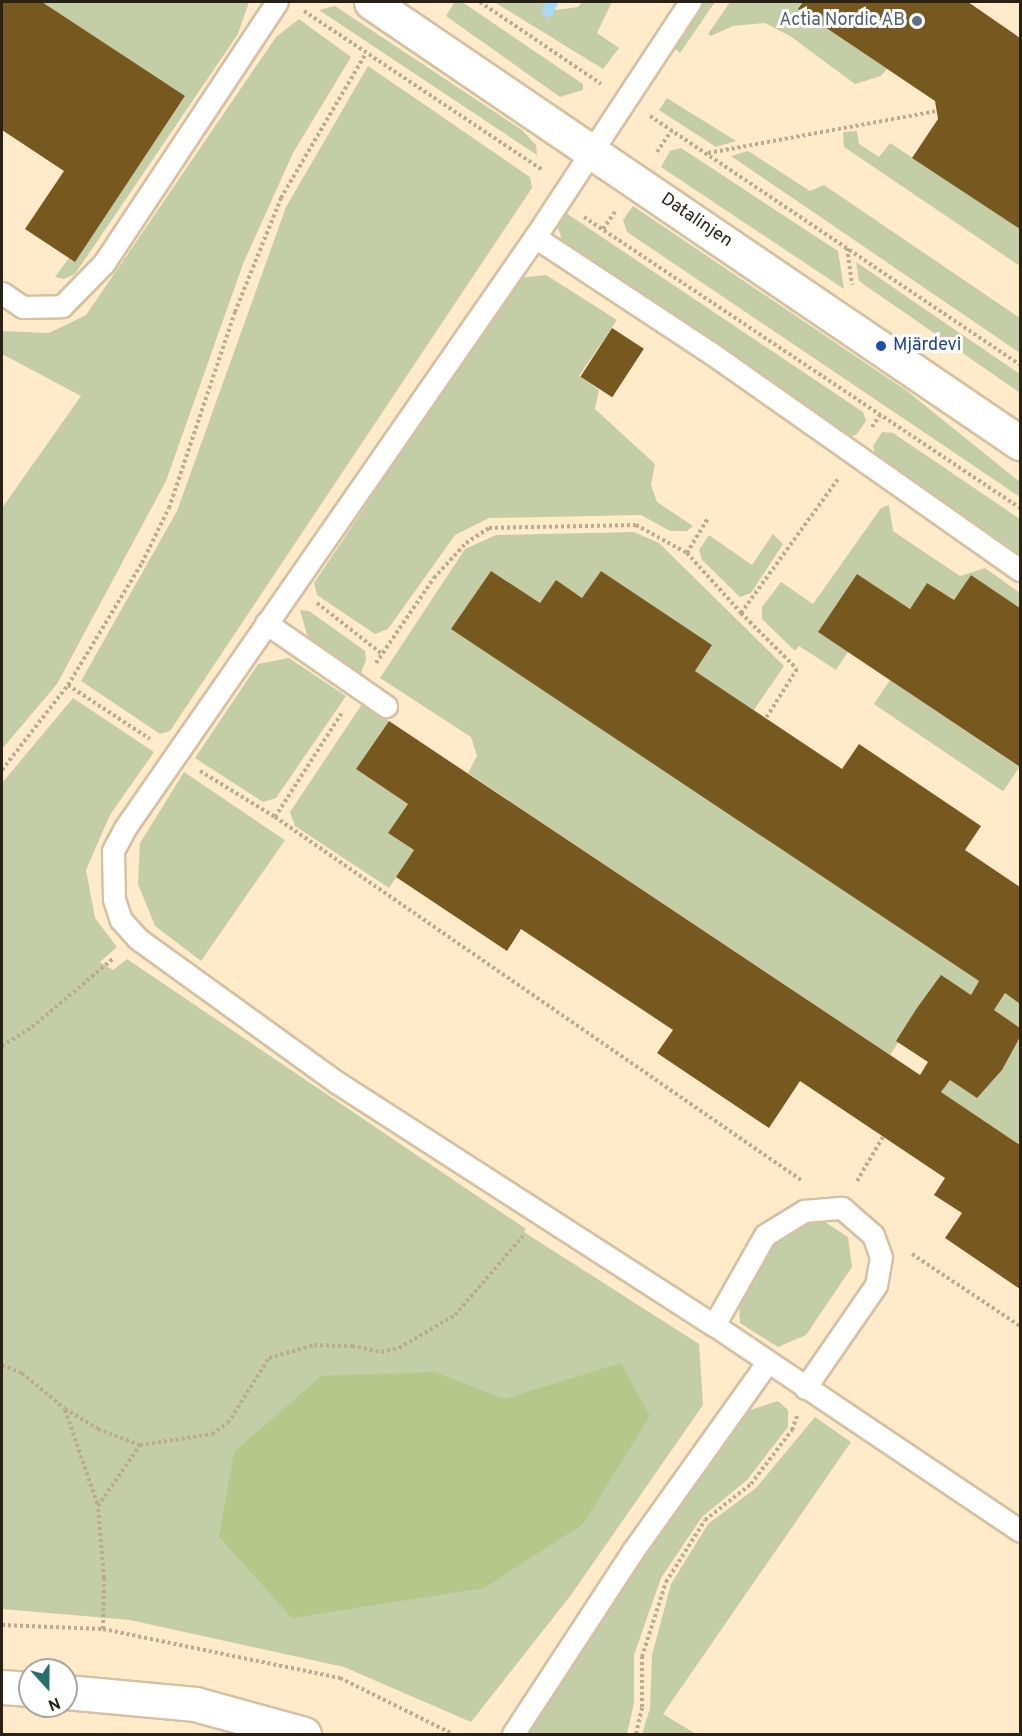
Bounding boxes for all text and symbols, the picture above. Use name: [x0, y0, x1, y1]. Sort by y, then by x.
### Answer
place label: Actia Nordic AB: [779, 10, 905, 32]
marker: Actia Nordic AB: [910, 14, 924, 28]
street label: Datalinjen: [656, 189, 736, 253]
place label: Mjärdevi: [893, 335, 961, 357]
marker: Mjärdevi: [874, 339, 888, 353]
north arrow: [18, 1658, 78, 1718]
text: N: [45, 1692, 63, 1714]

